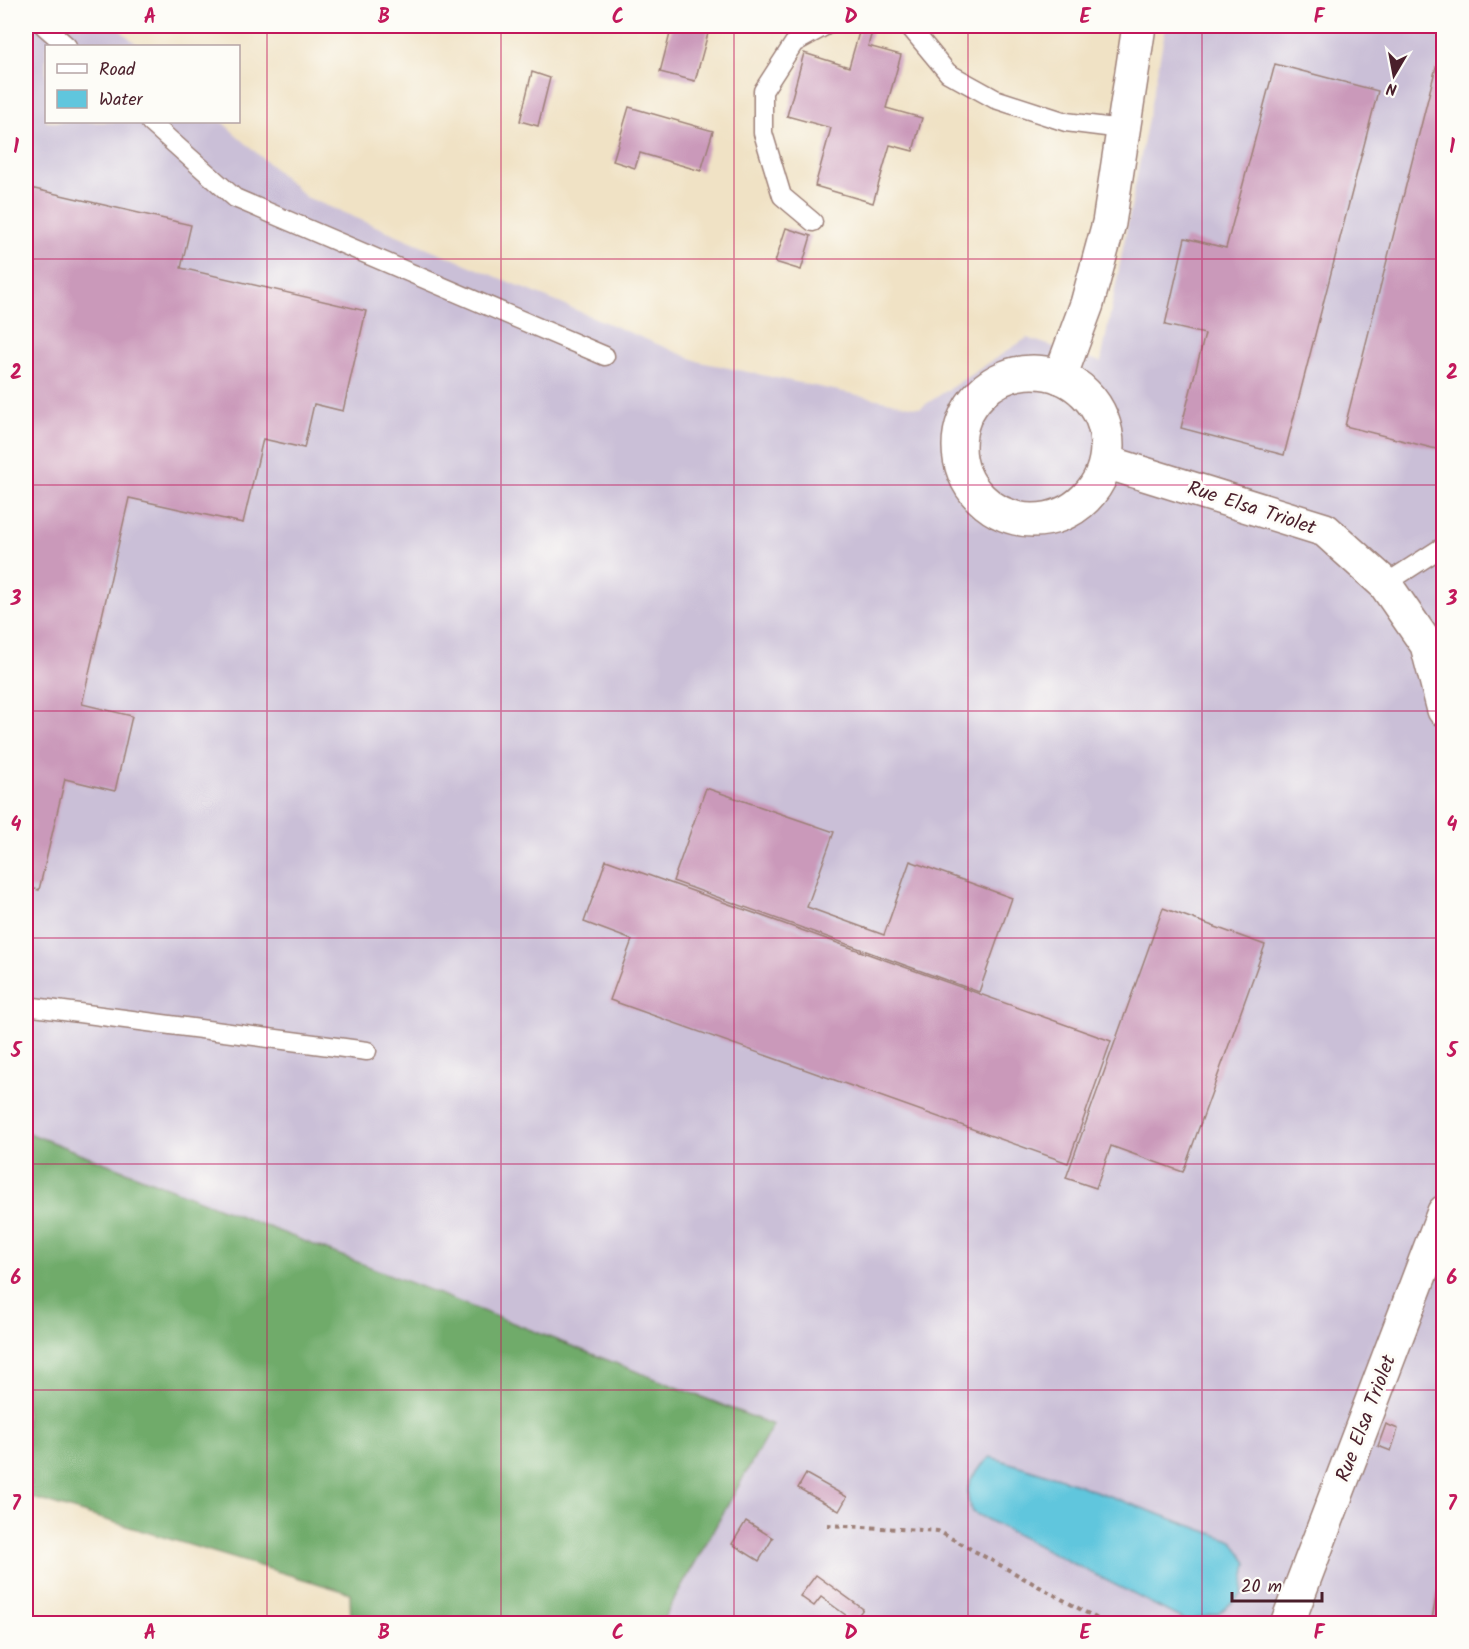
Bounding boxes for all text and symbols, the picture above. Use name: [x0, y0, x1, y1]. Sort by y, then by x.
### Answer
text: A: [144, 2, 156, 34]
text: B: [378, 2, 390, 34]
text: C: [612, 2, 624, 34]
text: D: [844, 2, 858, 34]
text: E: [1079, 2, 1091, 34]
text: F: [1314, 2, 1326, 34]
legend: [45, 45, 240, 123]
north arrow: [1364, 45, 1424, 105]
text: Road: [99, 56, 136, 85]
text: N: [1385, 75, 1399, 101]
text: Water: [99, 86, 144, 115]
text: 1: [13, 132, 19, 164]
text: 1: [1449, 132, 1455, 164]
text: 2: [10, 358, 22, 390]
text: 2: [1446, 358, 1458, 390]
street label: Rue Elsa Triolet: [1183, 473, 1320, 545]
text: 3: [10, 584, 22, 616]
text: 3: [1446, 584, 1458, 616]
text: 4: [11, 810, 22, 842]
text: 4: [1447, 810, 1458, 842]
text: 5: [10, 1036, 23, 1068]
text: 5: [1446, 1036, 1459, 1068]
text: 6: [11, 1263, 22, 1295]
text: 6: [1447, 1263, 1458, 1295]
street label: Rue Elsa Triolet: [1328, 1350, 1406, 1487]
text: 7: [11, 1489, 21, 1521]
text: 7: [1447, 1489, 1457, 1521]
scale bar: [1232, 1565, 1322, 1603]
text: 20 m: [1241, 1573, 1282, 1602]
text: A: [144, 1618, 156, 1649]
text: B: [378, 1618, 390, 1649]
text: C: [612, 1618, 624, 1649]
text: D: [844, 1618, 858, 1649]
text: E: [1079, 1618, 1091, 1649]
text: F: [1314, 1618, 1326, 1649]

